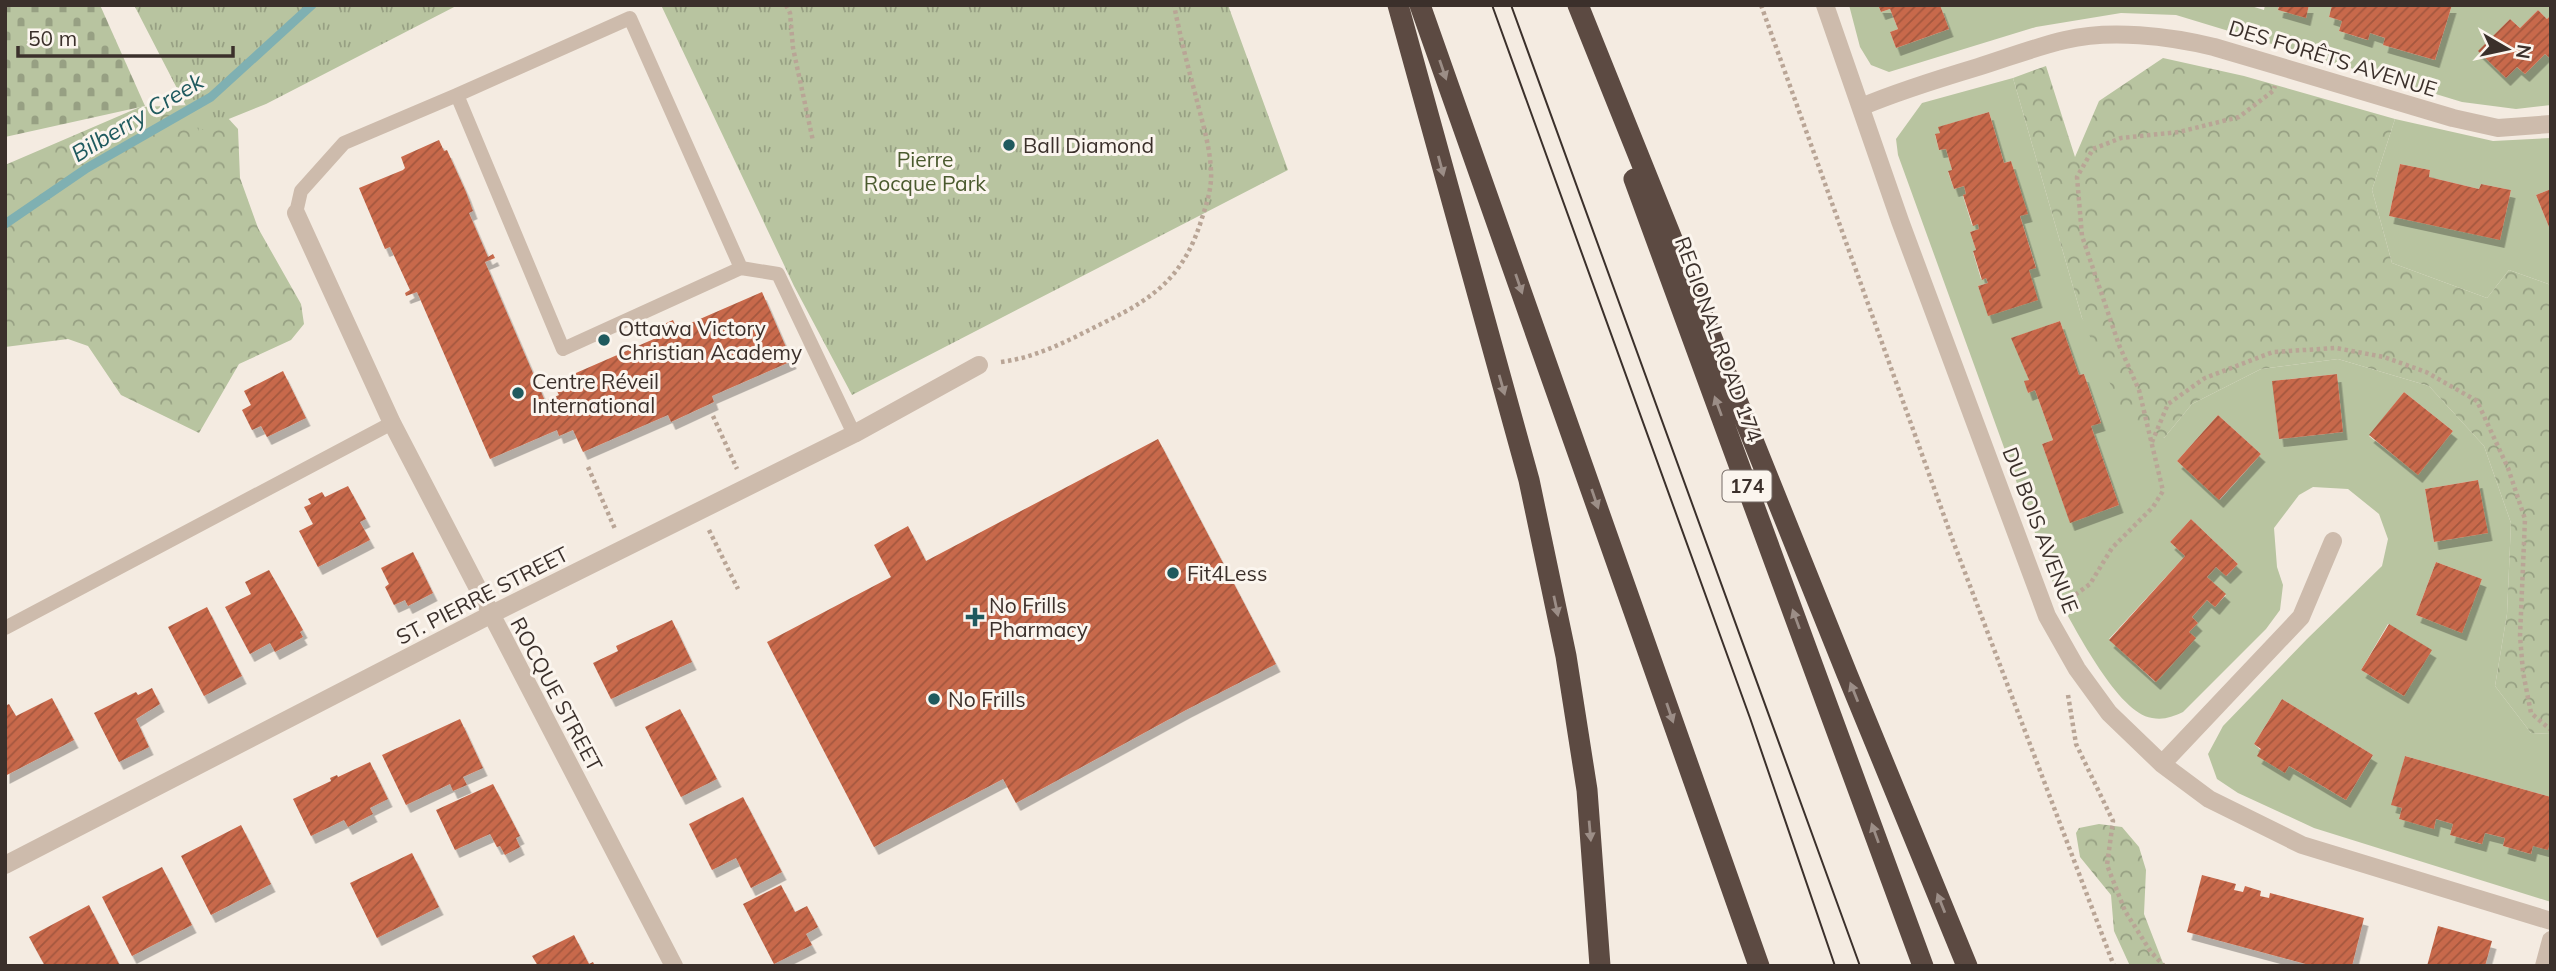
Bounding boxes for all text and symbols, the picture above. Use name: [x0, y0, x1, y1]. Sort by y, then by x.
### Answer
scale bar: [18, 14, 233, 58]
street label: DES FORÊTS AVENUE: [2226, 14, 2440, 102]
north arrow: [2472, 14, 2542, 84]
text: 50 m: [28, 25, 77, 51]
text: N: [2511, 43, 2537, 61]
one-way arrow: [1438, 59, 1449, 80]
water label: Bilberry Creek: [66, 66, 209, 168]
place label: Ball Diamond: [1023, 132, 1154, 158]
marker: Ball Diamond: [1001, 137, 1017, 153]
park label: Pierre Rocque Park: [864, 146, 986, 196]
one-way arrow: [1437, 155, 1447, 176]
street label: REGIONAL ROAD 174: [1670, 233, 1768, 446]
one-way arrow: [1514, 274, 1525, 295]
place label: Ottawa Victory Christian Academy: [618, 315, 802, 365]
marker: Ottawa Victory Christian Academy: [596, 332, 612, 348]
place label: Centre Réveil International: [532, 368, 659, 418]
one-way arrow: [1497, 374, 1508, 396]
marker: Centre Réveil International: [510, 385, 526, 401]
one-way arrow: [1712, 395, 1723, 416]
street label: DU BOIS AVENUE: [1997, 443, 2085, 617]
road number: 174: [1722, 471, 1772, 502]
one-way arrow: [1589, 488, 1600, 509]
street label: ST. PIERRE STREET: [391, 540, 573, 650]
place label: Fit4Less: [1187, 560, 1267, 586]
marker: Fit4Less: [1165, 565, 1181, 581]
place label: No Frills Pharmacy: [989, 592, 1088, 642]
one-way arrow: [1550, 595, 1561, 617]
marker: No Frills Pharmacy: [967, 609, 983, 625]
one-way arrow: [1790, 609, 1801, 630]
street label: ROCQUE STREET: [505, 612, 609, 776]
one-way arrow: [1848, 682, 1859, 703]
place label: No Frills: [948, 686, 1026, 712]
marker: No Frills: [926, 691, 942, 707]
one-way arrow: [1665, 703, 1676, 724]
one-way arrow: [1585, 820, 1596, 842]
one-way arrow: [1869, 822, 1880, 843]
one-way arrow: [1935, 892, 1946, 913]

